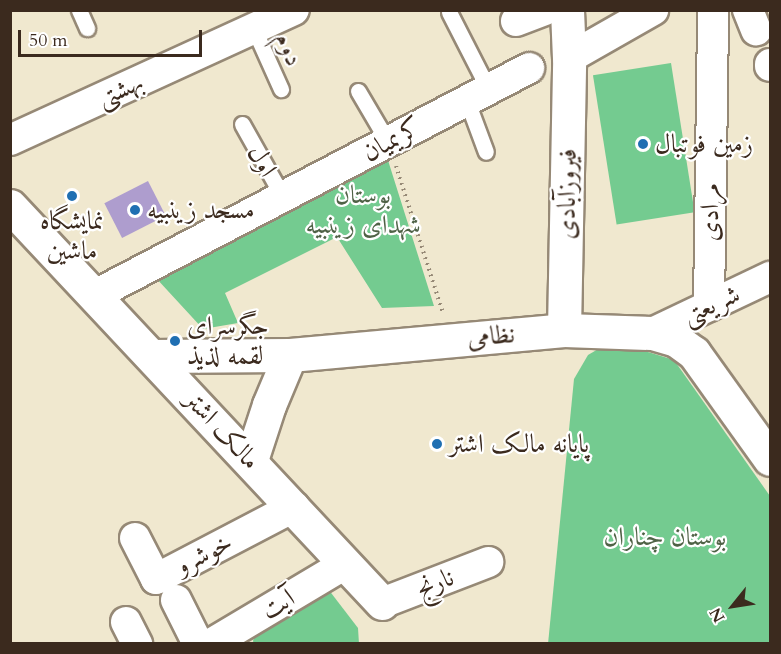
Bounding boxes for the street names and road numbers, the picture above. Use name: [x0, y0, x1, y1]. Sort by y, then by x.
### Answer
street label: دوم: [268, 27, 310, 71]
street label: بهشتی: [92, 66, 148, 114]
street label: کریمیان: [357, 112, 427, 168]
street label: اول: [241, 139, 283, 183]
street label: فیروزآبادی: [551, 148, 583, 240]
street label: مرادی: [694, 182, 726, 242]
street label: شریعتی: [677, 278, 745, 332]
street label: نظامی: [466, 318, 516, 354]
street label: مالک اشتر: [178, 384, 266, 476]
street label: خوشرو: [170, 527, 238, 581]
street label: نارنج: [412, 562, 458, 604]
street label: آیت: [256, 582, 300, 626]

